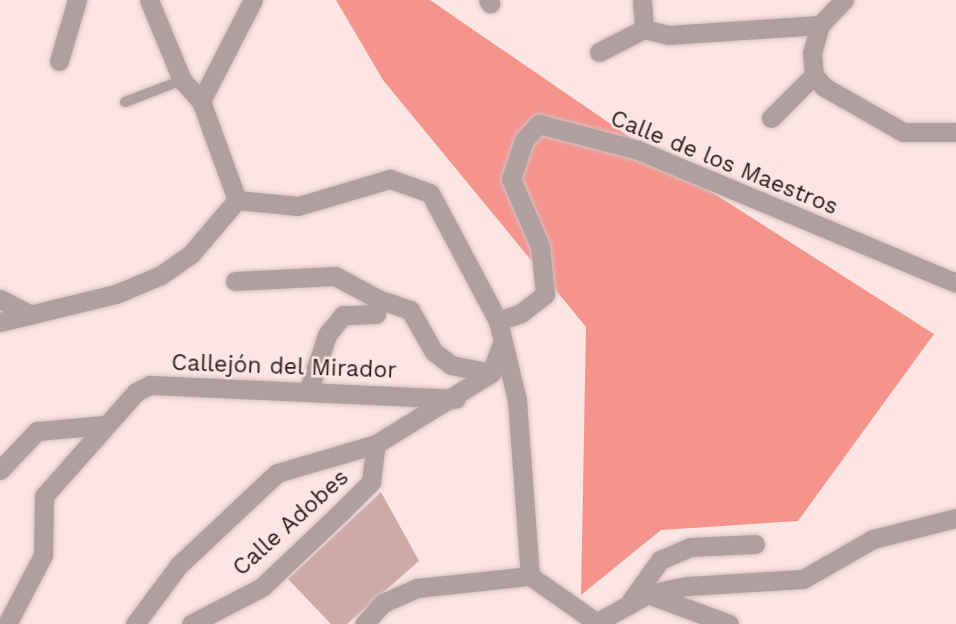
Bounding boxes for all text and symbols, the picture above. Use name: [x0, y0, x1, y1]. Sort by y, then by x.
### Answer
street label: Calle de los Maestros: [606, 105, 842, 221]
street label: Callejón del Mirador: [171, 349, 397, 385]
street label: Calle Adobes: [227, 464, 355, 582]

